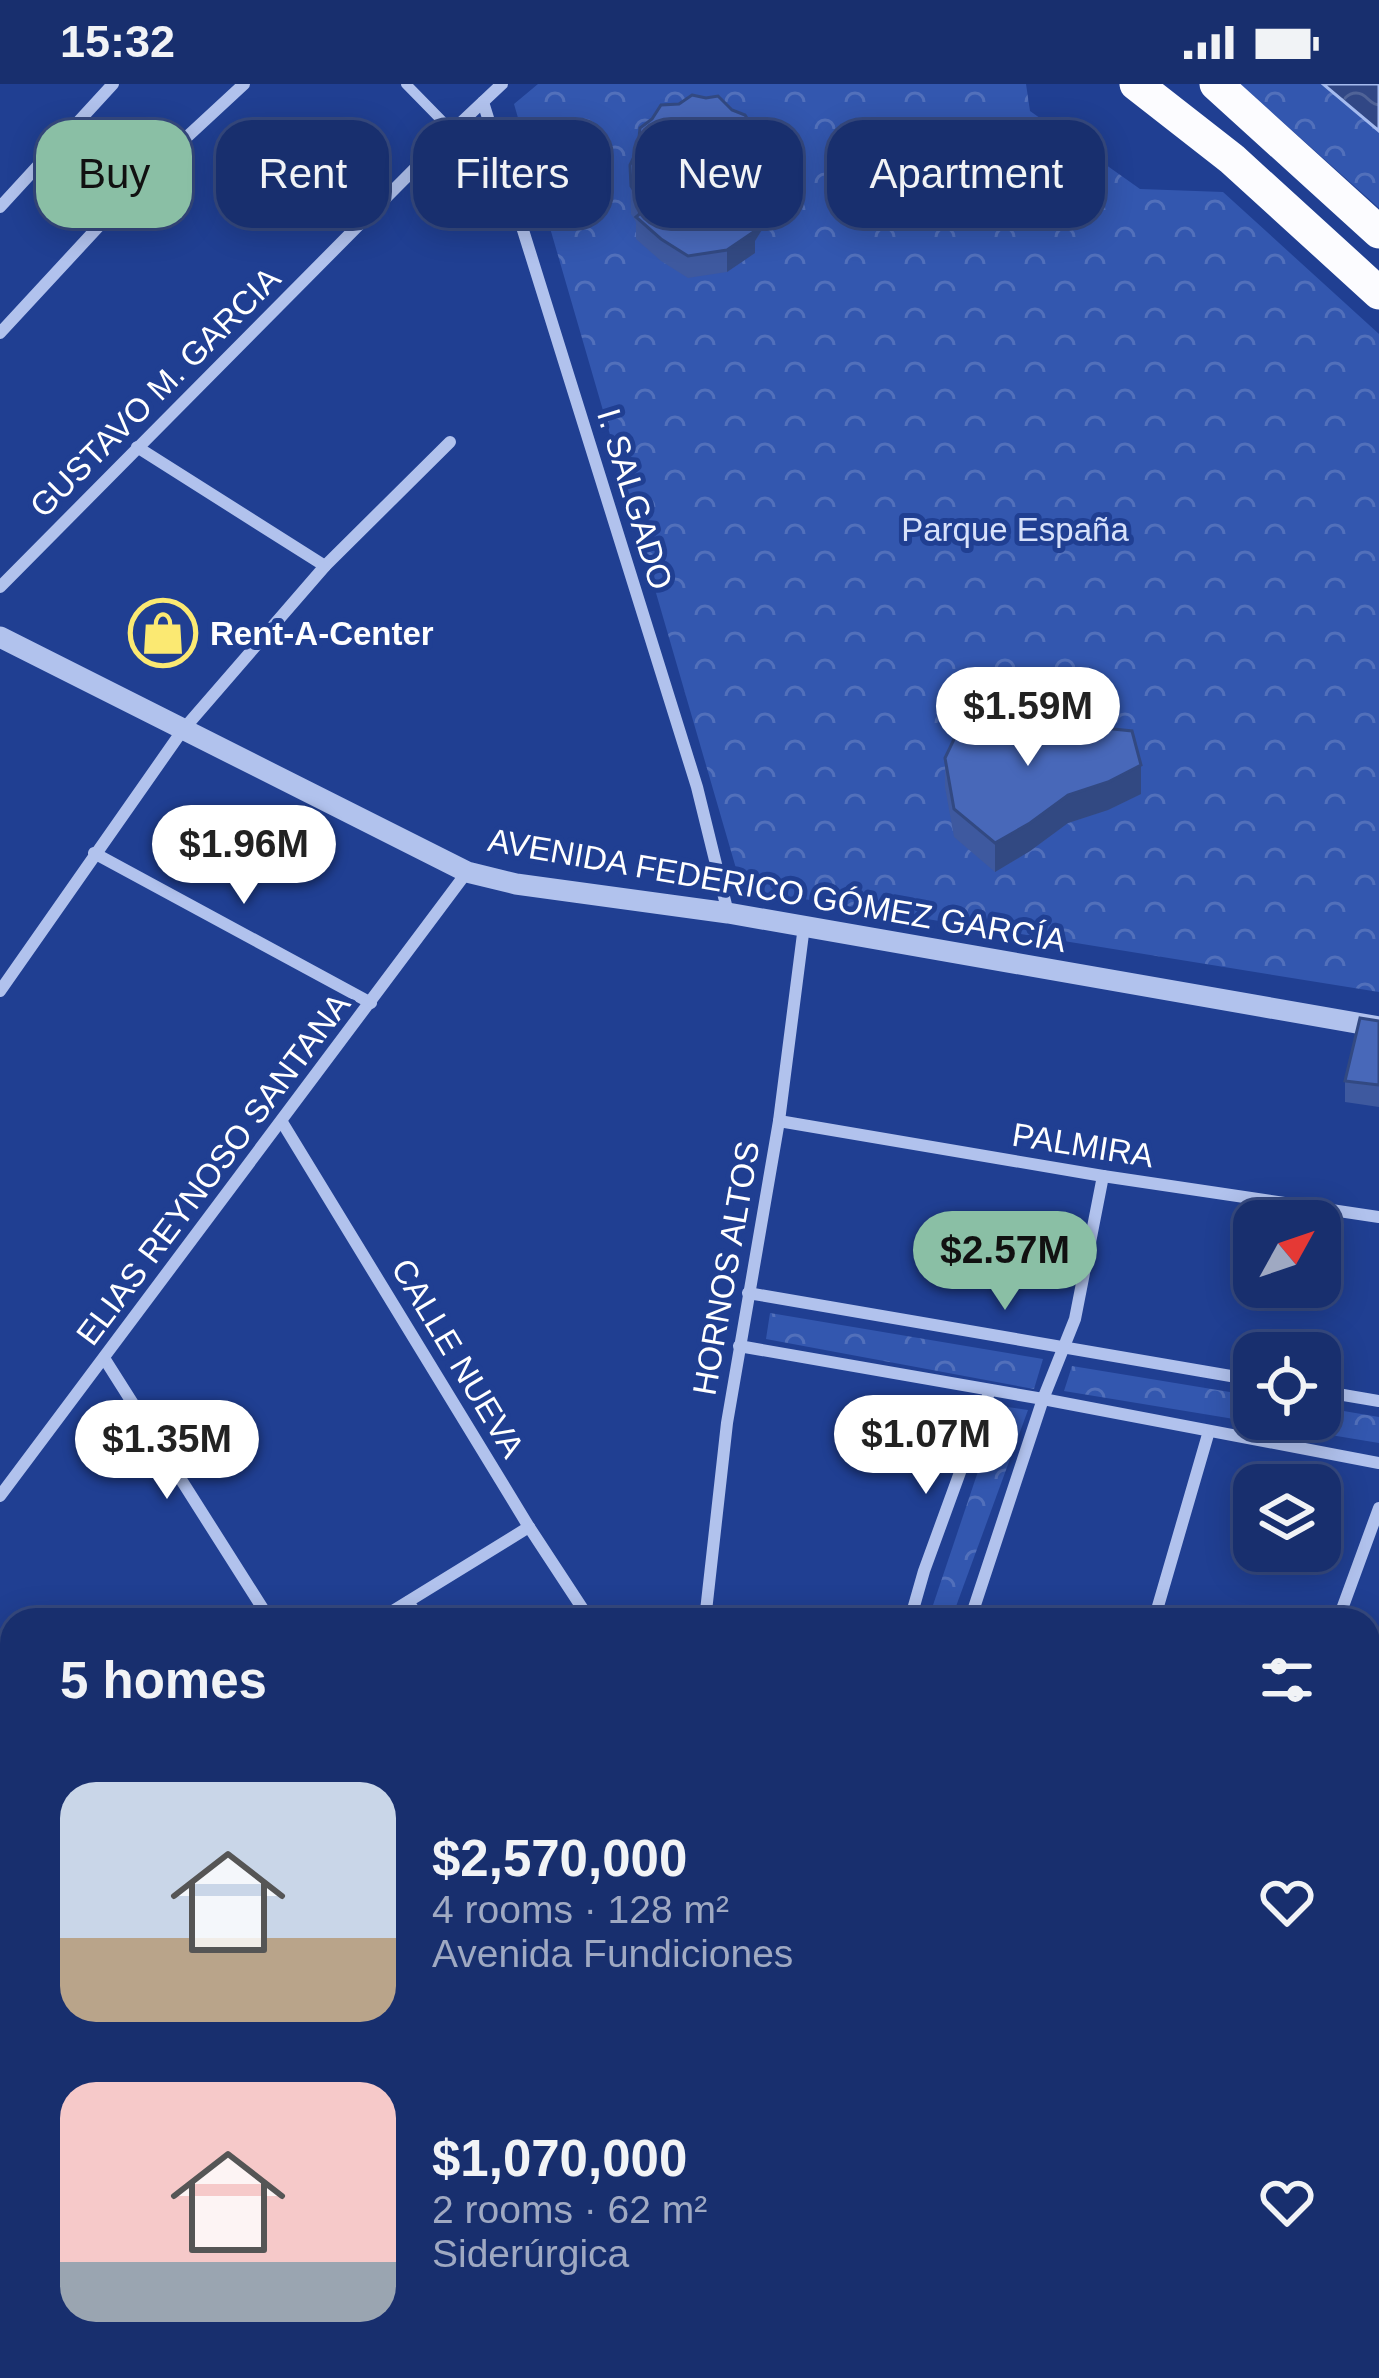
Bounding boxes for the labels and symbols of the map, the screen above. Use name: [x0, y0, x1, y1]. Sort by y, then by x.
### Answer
street label: GUSTAVO M. GARCIA: [22, 259, 288, 525]
street label: I. SALGADO: [590, 404, 680, 594]
park label: Parque España: [901, 511, 1129, 548]
shop icon: Rent-A-Center: [128, 598, 198, 668]
place label: Rent-A-Center: [210, 615, 434, 652]
pin: $1.59M: [930, 667, 1126, 769]
pin: $1.96M: [146, 805, 342, 907]
street label: AVENIDA FEDERICO GÓMEZ GARCÍA: [485, 821, 1069, 959]
street label: ELIAS REYNOSO SANTANA: [69, 986, 357, 1352]
street label: PALMIRA: [1010, 1116, 1156, 1174]
street label: HORNOS ALTOS: [685, 1138, 767, 1398]
north arrow: [1233, 1200, 1341, 1308]
pin: $2.57M: [907, 1211, 1103, 1313]
street label: CALLE NUEVA: [384, 1252, 532, 1464]
pin: $1.07M: [828, 1395, 1024, 1497]
pin: $1.35M: [69, 1400, 265, 1502]

